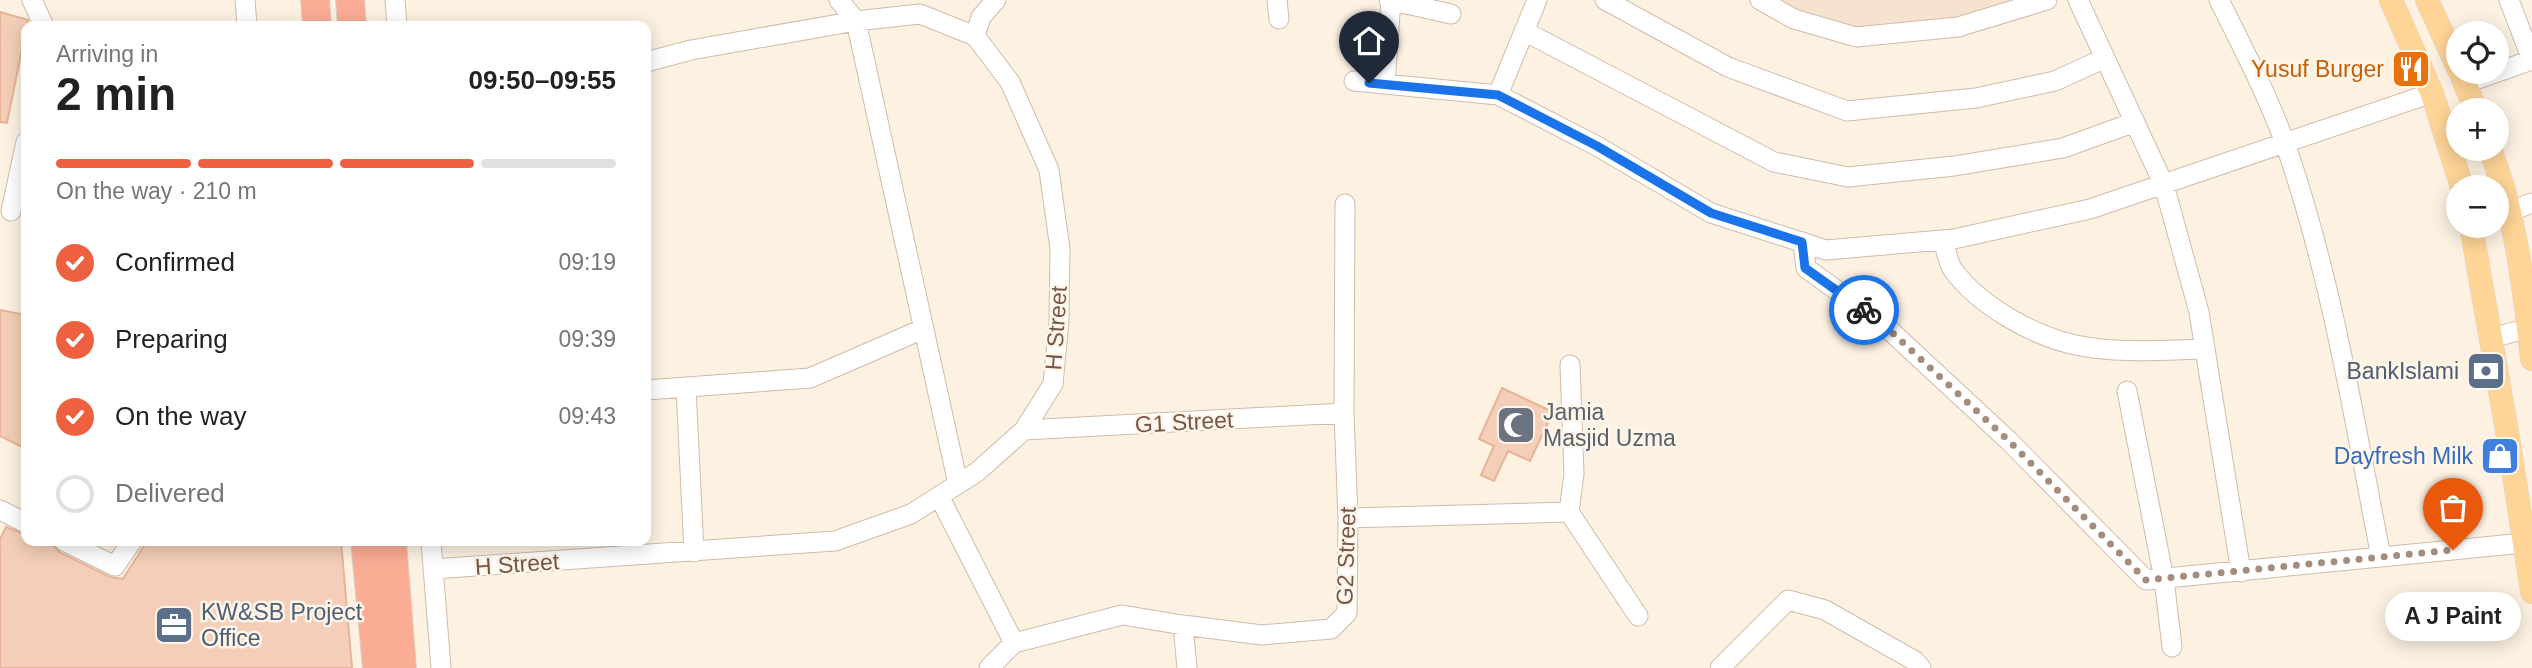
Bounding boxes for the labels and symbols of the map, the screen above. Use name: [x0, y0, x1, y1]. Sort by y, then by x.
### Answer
pin: [1339, 11, 1399, 83]
restaurant icon: Yusuf Burger: [2390, 48, 2432, 90]
place label: Yusuf Burger: [2251, 56, 2384, 82]
courier: [1829, 275, 1899, 345]
street label: H Street: [1040, 284, 1072, 371]
bank icon: BankIslami: [2465, 350, 2507, 392]
place label: BankIslami: [2347, 358, 2459, 384]
place label: Jamia Masjid Uzma: [1543, 399, 1676, 451]
mosque icon: Jamia Masjid Uzma: [1495, 404, 1537, 446]
street label: G1 Street: [1134, 406, 1234, 438]
shop icon: Dayfresh Milk: [2479, 435, 2521, 477]
place label: Dayfresh Milk: [2334, 443, 2473, 469]
pin: [2423, 478, 2483, 550]
street label: G2 Street: [1331, 506, 1361, 606]
street label: H Street: [474, 548, 561, 580]
callout: A J Paint: [2385, 592, 2521, 641]
place label: KW&SB Project Office: [201, 599, 363, 651]
office icon: KW&SB Project Office: [153, 604, 195, 646]

